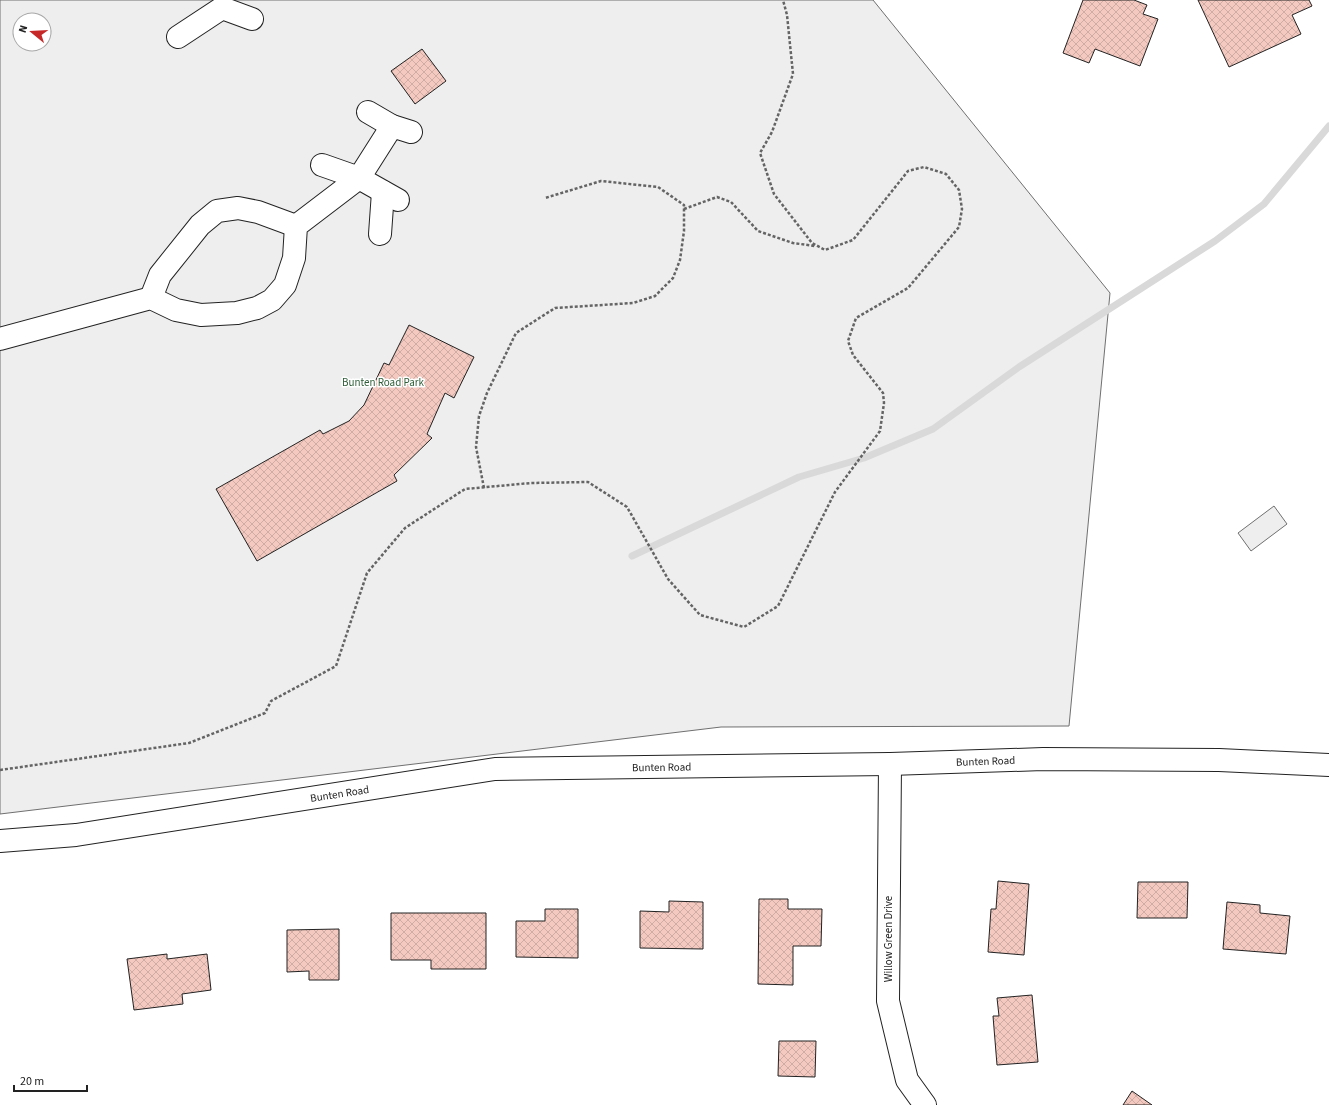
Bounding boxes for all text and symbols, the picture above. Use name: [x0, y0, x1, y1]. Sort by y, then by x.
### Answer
north arrow: [12, 12, 52, 52]
text: N: [15, 23, 31, 35]
park label: Bunten Road Park: [342, 375, 425, 390]
street label: Bunten Road: [956, 752, 1015, 769]
street label: Bunten Road: [632, 759, 691, 775]
street label: Bunten Road: [309, 781, 370, 806]
street label: Willow Green Drive: [881, 895, 896, 982]
scale bar: [14, 1067, 87, 1093]
text: 20 m: [20, 1073, 44, 1090]

